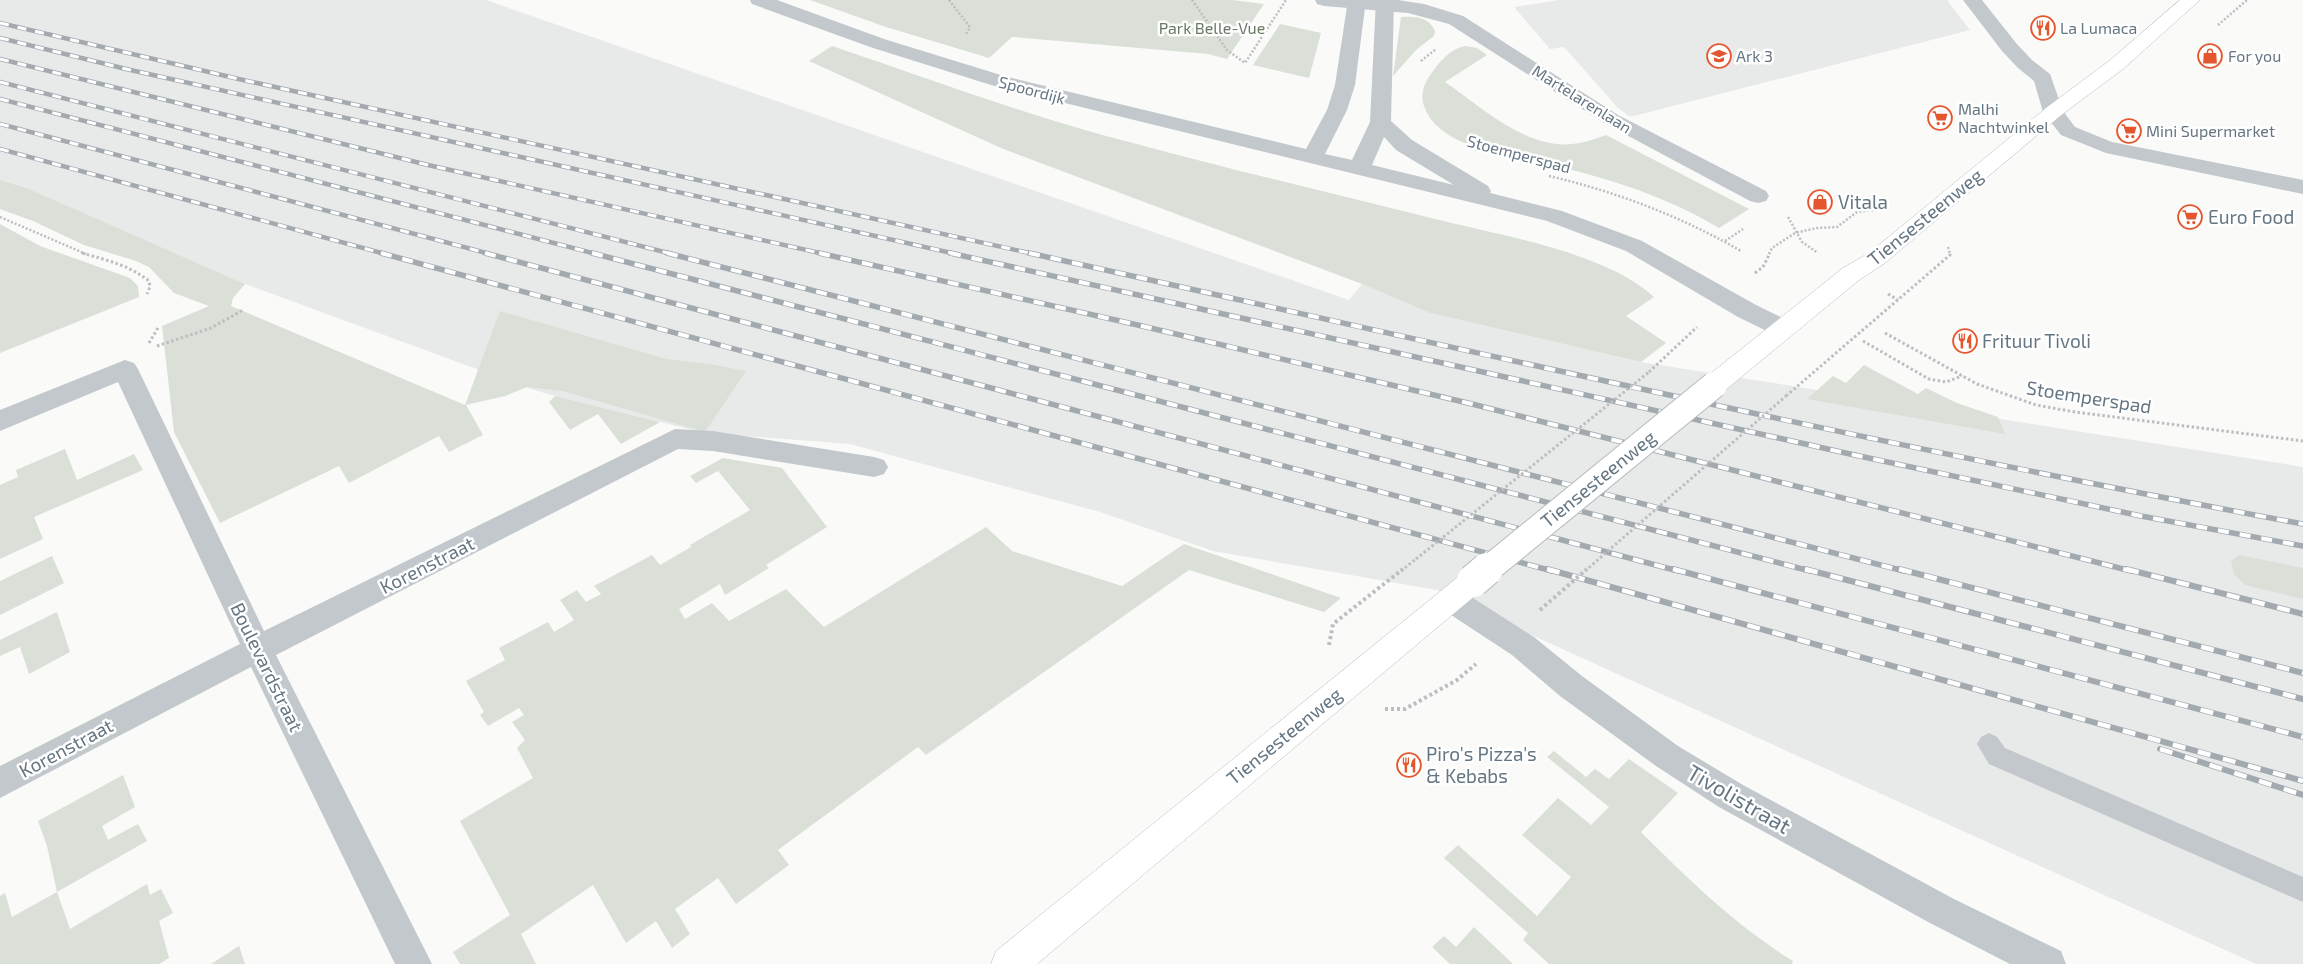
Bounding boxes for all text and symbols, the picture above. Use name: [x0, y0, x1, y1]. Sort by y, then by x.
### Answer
restaurant icon: La Lumaca: [2030, 15, 2056, 41]
park label: Park Belle-Vue: [1159, 18, 1265, 37]
place label: La Lumaca: [2060, 18, 2137, 37]
school or university icon: Ark 3: [1706, 43, 1732, 69]
shop icon: For you: [2197, 43, 2223, 69]
place label: Ark 3: [1736, 46, 1773, 65]
place label: For you: [2228, 46, 2281, 65]
street label: Martelarenlaan: [1529, 61, 1635, 137]
street label: Spoordijk: [997, 72, 1067, 108]
place label: Malhi Nachtwinkel: [1958, 99, 2049, 136]
supermarket icon: Malhi Nachtwinkel: [1927, 105, 1953, 131]
supermarket icon: Mini Supermarket: [2116, 118, 2142, 144]
place label: Mini Supermarket: [2146, 121, 2275, 140]
street label: Stoemperspad: [1465, 131, 1573, 176]
street label: Tiensesteenweg: [1862, 163, 1987, 270]
shop icon: Vitala: [1807, 189, 1833, 215]
place label: Vitala: [1838, 190, 1888, 213]
supermarket icon: Euro Food: [2177, 204, 2203, 230]
place label: Euro Food: [2208, 205, 2294, 228]
restaurant icon: Frituur Tivoli: [1952, 328, 1978, 354]
place label: Frituur Tivoli: [1982, 329, 2091, 352]
street label: Stoemperspad: [2025, 375, 2153, 418]
street label: Tiensesteenweg: [1535, 425, 1660, 532]
street label: Korenstraat: [376, 531, 478, 598]
street label: Boulevardstraat: [226, 599, 309, 735]
street label: Tiensesteenweg: [1221, 682, 1346, 789]
street label: Korenstraat: [15, 713, 117, 782]
place label: Piro's Pizza's & Kebabs: [1426, 742, 1537, 787]
restaurant icon: Piro's Pizza's & Kebabs: [1396, 752, 1422, 778]
street label: Tivolistraat: [1683, 758, 1796, 838]

